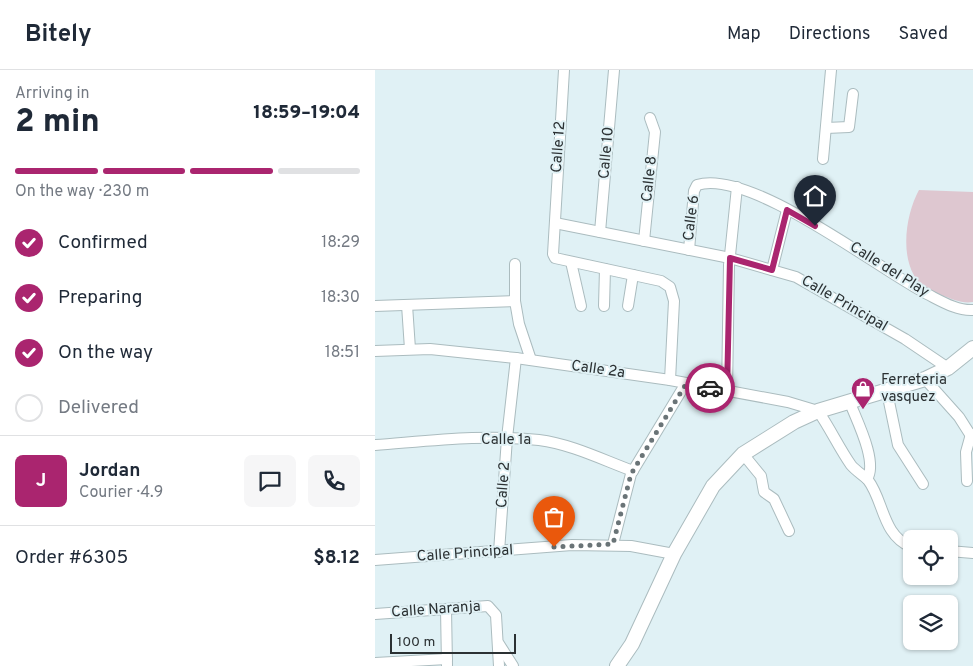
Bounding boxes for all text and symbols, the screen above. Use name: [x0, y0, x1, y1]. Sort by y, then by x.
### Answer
text: Bitely: [25, 20, 92, 50]
text: Map: [727, 23, 761, 46]
text: Directions: [789, 23, 871, 46]
text: Saved: [899, 23, 948, 46]
text: Arriving in: [15, 84, 90, 104]
text: 18:59–19:04: [253, 101, 360, 125]
text: 2 min: [15, 103, 100, 143]
street label: Calle 12: [548, 120, 570, 174]
street label: Calle 10: [595, 126, 619, 180]
street label: Calle 8: [638, 155, 662, 203]
pin: [794, 175, 836, 226]
text: On the way · 230 m: [15, 182, 149, 202]
icon: home: [801, 182, 829, 210]
street label: Calle 6: [680, 194, 704, 242]
icon: check: [15, 229, 43, 257]
text: Confirmed: [58, 231, 148, 255]
text: 18:29: [321, 233, 360, 253]
street label: Calle del Play: [846, 238, 932, 302]
street label: Calle Principal: [797, 272, 891, 336]
icon: check: [15, 284, 43, 312]
text: Preparing: [58, 286, 142, 310]
text: 18:30: [321, 288, 360, 308]
icon: check: [15, 339, 43, 367]
text: On the way: [58, 341, 153, 365]
text: 18:51: [325, 343, 360, 363]
street label: Calle 2a: [570, 357, 626, 383]
courier: [685, 363, 735, 413]
place label: Ferreteria vasquez: [881, 371, 947, 407]
icon: car: [696, 374, 724, 402]
shop icon: Ferreteria vasquez: [850, 376, 876, 410]
text: Delivered: [58, 396, 139, 420]
street label: Calle 1a: [481, 431, 531, 450]
button: chat: [244, 455, 296, 507]
button: phone: [308, 455, 360, 507]
text: Jordan: [79, 459, 141, 483]
street label: Calle 2: [493, 461, 515, 509]
text: J: [36, 469, 46, 493]
text: Courier · 4.9: [79, 483, 163, 503]
pin: [533, 496, 575, 547]
icon: bag: [540, 503, 568, 531]
map controls: [903, 530, 958, 650]
button: locate: [903, 530, 958, 585]
street label: Calle Principal: [416, 541, 514, 567]
text: Order #6305: [15, 546, 128, 570]
text: $8.12: [313, 546, 360, 570]
button: layers: [903, 595, 958, 650]
street label: Calle Naranja: [391, 597, 481, 623]
scale bar: [390, 631, 516, 654]
text: 100 m: [397, 634, 435, 651]

